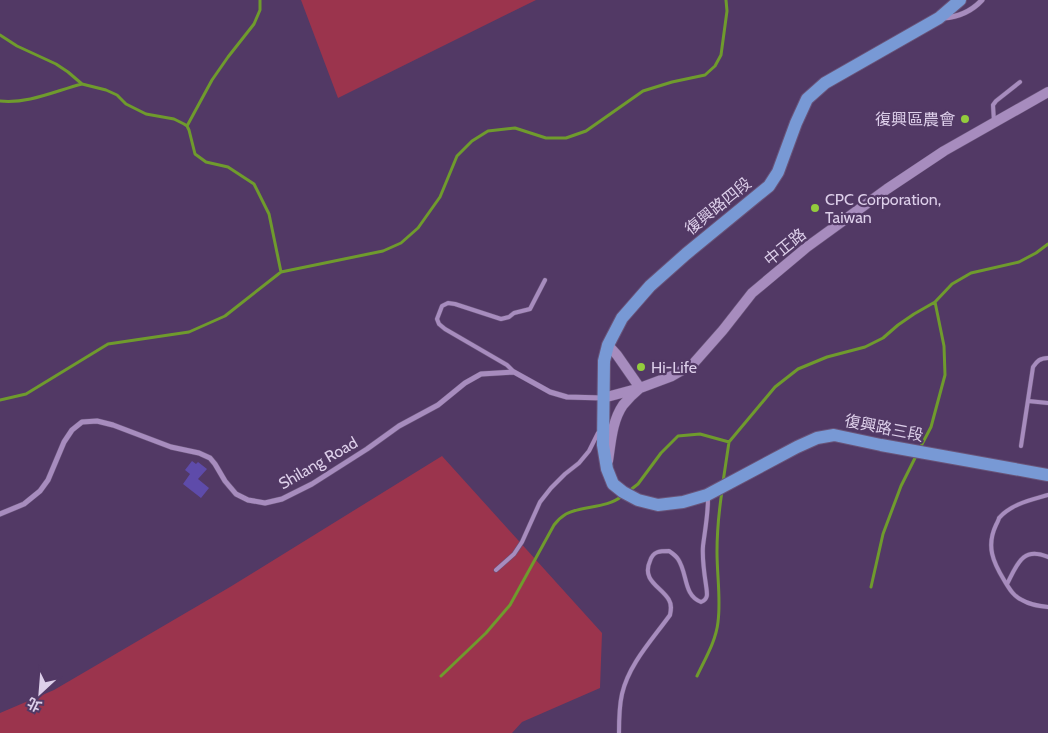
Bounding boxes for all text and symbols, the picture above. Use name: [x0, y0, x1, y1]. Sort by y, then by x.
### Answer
place label: 復興區農會: [875, 110, 955, 129]
marker: 復興區農會: [959, 113, 971, 125]
street label: 復興路四段: [681, 173, 755, 239]
place label: CPC Corporation, Taiwan: [825, 190, 941, 227]
marker: CPC Corporation, Taiwan: [809, 202, 821, 214]
street label: 中正路: [760, 225, 810, 269]
place label: Hi-Life: [651, 358, 697, 377]
marker: Hi-Life: [635, 361, 647, 373]
street label: 復興路三段: [843, 411, 925, 445]
street label: Shilang Road: [275, 433, 361, 493]
north arrow: [15, 668, 65, 718]
text: 北: [24, 694, 45, 716]

